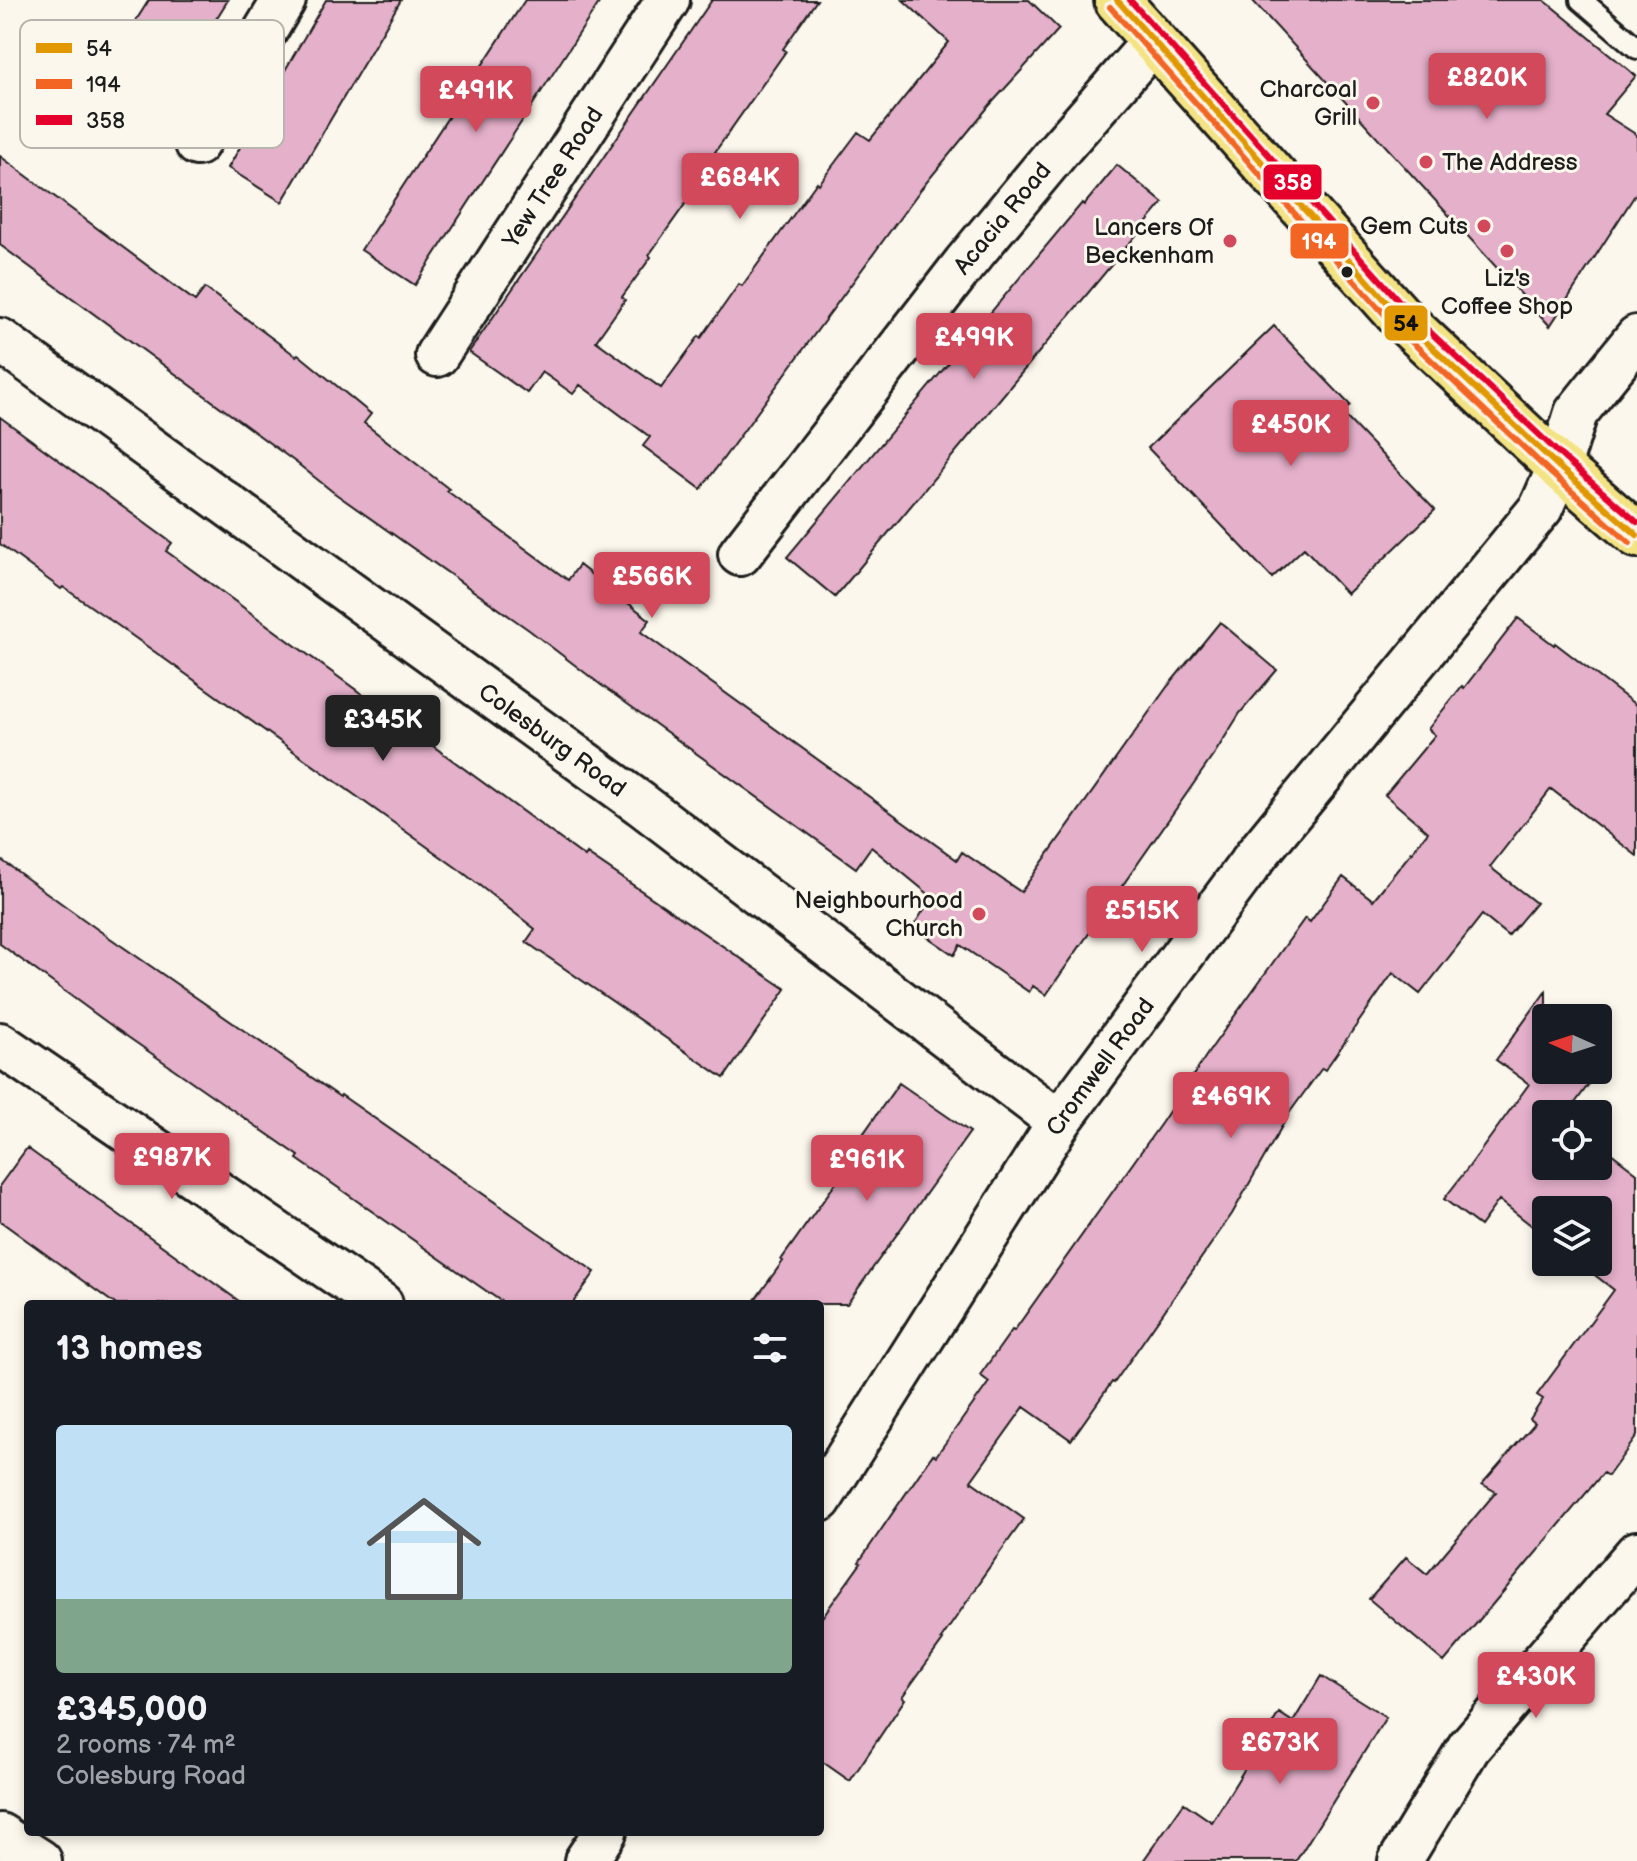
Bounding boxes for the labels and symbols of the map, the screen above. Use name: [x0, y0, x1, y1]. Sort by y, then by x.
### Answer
legend: [20, 20, 284, 148]
text: 54: [86, 36, 113, 63]
pin: £820K: [1431, 53, 1543, 121]
pin: £491K: [420, 66, 532, 134]
text: 194: [86, 72, 121, 99]
place label: Charcoal Grill: [1260, 75, 1357, 132]
marker: Charcoal Grill: [1364, 94, 1382, 112]
street label: Yew Tree Road: [496, 101, 609, 254]
text: 358: [86, 108, 125, 135]
place label: The Address: [1442, 148, 1578, 177]
pin: £684K: [684, 153, 796, 221]
marker: The Address: [1417, 153, 1435, 171]
street label: Acacia Road: [947, 156, 1057, 280]
line badge: 358: [1262, 163, 1323, 201]
text: 358: [1274, 170, 1312, 197]
place label: Gem Cuts: [1360, 212, 1468, 241]
place label: Lancers Of Beckenham: [1085, 213, 1215, 270]
marker: Gem Cuts: [1475, 217, 1493, 235]
line badge: 194: [1289, 222, 1350, 260]
text: 194: [1301, 229, 1337, 256]
marker: Lancers Of Beckenham: [1221, 232, 1239, 250]
marker: Liz's Coffee Shop: [1498, 242, 1516, 260]
unlabelled marker: [1339, 264, 1355, 280]
place label: Liz's Coffee Shop: [1441, 264, 1573, 321]
line badge: 54: [1383, 304, 1429, 342]
text: 54: [1393, 311, 1419, 338]
pin: £499K: [918, 313, 1030, 381]
pin: £450K: [1235, 400, 1347, 468]
pin: £566K: [596, 552, 708, 620]
street label: Colesburg Road: [473, 677, 632, 803]
pin: £345K: [327, 695, 439, 763]
place label: Neighbourhood Church: [795, 886, 963, 943]
pin: £515K: [1086, 886, 1198, 954]
marker: Neighbourhood Church: [970, 905, 988, 923]
street label: Cromwell Road: [1040, 992, 1160, 1141]
north arrow: [1532, 1004, 1612, 1084]
pin: £469K: [1175, 1072, 1287, 1140]
pin: £987K: [116, 1133, 228, 1201]
pin: £961K: [811, 1135, 923, 1203]
pin: £430K: [1480, 1652, 1592, 1720]
pin: £673K: [1224, 1718, 1336, 1786]

